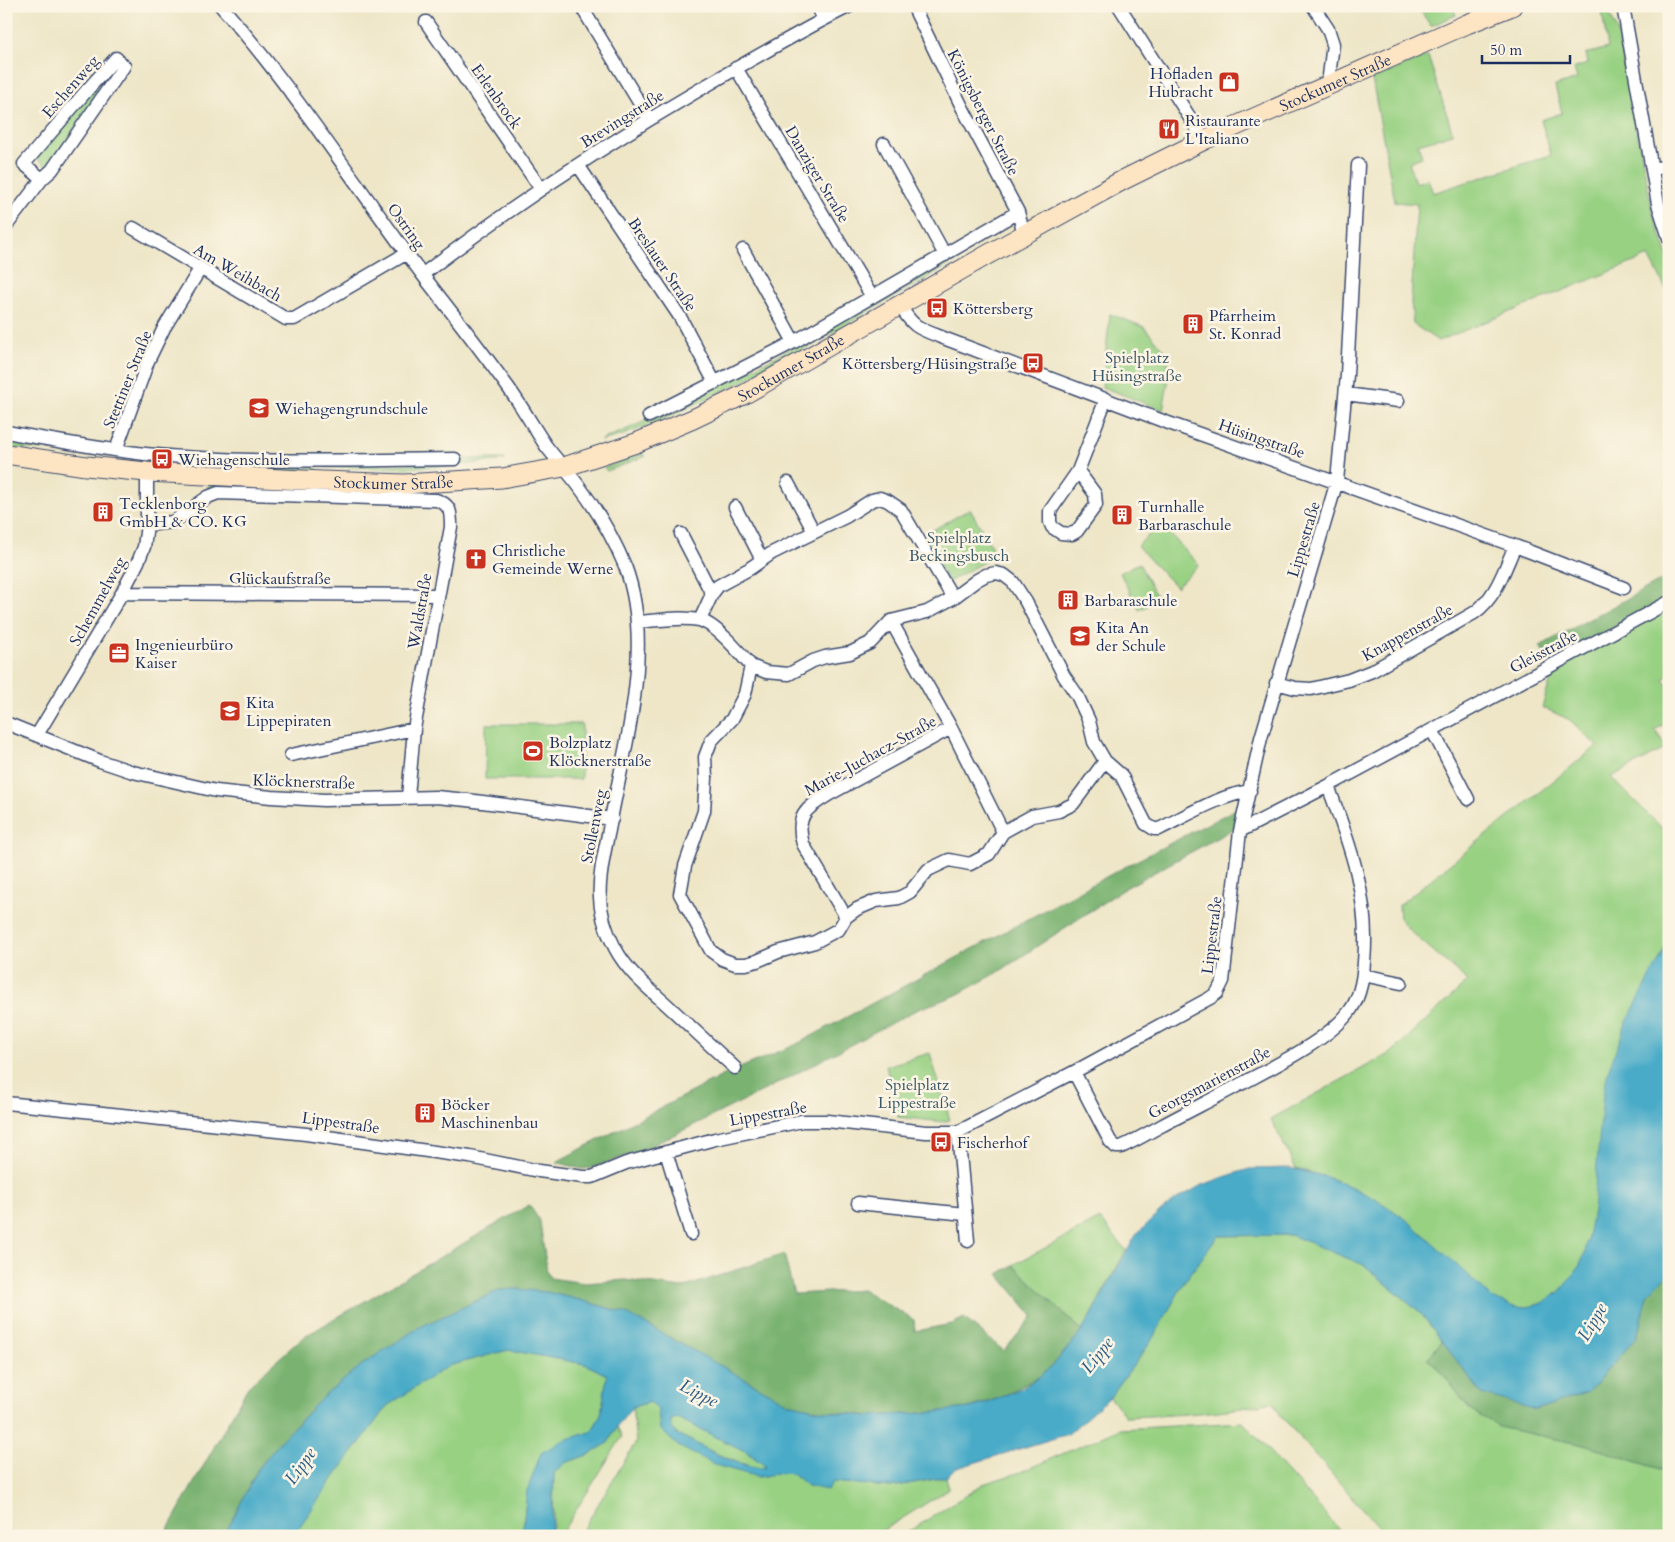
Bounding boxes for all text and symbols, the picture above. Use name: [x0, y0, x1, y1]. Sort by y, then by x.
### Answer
scale bar: [1482, 32, 1570, 64]
text: 50 m: [1490, 40, 1522, 60]
street label: Königsberger Straße: [942, 45, 1024, 179]
street label: Stockumer Straße: [1276, 49, 1395, 117]
street label: Eschenweg: [37, 50, 104, 123]
street label: Erlenbrock: [466, 60, 527, 134]
place label: Hofladen Hubracht: [1148, 63, 1213, 103]
shop icon: Hofladen Hubracht: [1217, 70, 1241, 94]
street label: Brevingstraße: [577, 84, 668, 153]
place label: Ristaurante L'Italiano: [1185, 110, 1261, 150]
restaurant icon: Ristaurante L'Italiano: [1157, 117, 1181, 141]
street label: Danziger Straße: [779, 122, 855, 227]
street label: Ostring: [382, 199, 431, 254]
street label: Breslauer Straße: [623, 213, 702, 316]
street label: Am Weihbach: [189, 239, 286, 307]
bus stop icon: Köttersberg: [925, 296, 949, 320]
place label: Köttersberg: [953, 298, 1033, 320]
place label: Pfarrheim St. Konrad: [1209, 305, 1282, 345]
building icon: Pfarrheim St. Konrad: [1181, 312, 1205, 336]
street label: Stettiner Straße: [98, 327, 158, 432]
street label: Stockumer Straße: [734, 329, 849, 408]
park label: Spielplatz Hüsingstraße: [1092, 347, 1182, 387]
bus stop icon: Köttersberg/Hüsingstraße: [1021, 351, 1045, 375]
place label: Köttersberg/Hüsingstraße: [842, 353, 1017, 375]
school or university icon: Wiehagengrundschule: [247, 396, 271, 420]
place label: Wiehagengrundschule: [274, 398, 428, 420]
street label: Hüsingstraße: [1216, 414, 1308, 464]
bus stop icon: Wiehagenschule: [150, 447, 174, 471]
place label: Wiehagenschule: [177, 449, 290, 471]
street label: Stockumer Straße: [333, 471, 454, 496]
place label: Tecklenborg GmbH & CO. KG: [119, 493, 247, 533]
place label: Turnhalle Barbaraschule: [1138, 496, 1231, 536]
street label: Lippestraße: [1282, 499, 1326, 580]
building icon: Tecklenborg GmbH & CO. KG: [91, 500, 115, 524]
building icon: Turnhalle Barbaraschule: [1110, 503, 1134, 527]
park label: Spielplatz Beckingsbusch: [909, 527, 1010, 567]
place label: Christliche Gemeinde Werne: [492, 540, 614, 580]
church icon: Christliche Gemeinde Werne: [464, 547, 488, 571]
street label: Schemmelweg: [64, 553, 131, 650]
street label: Glückaufstraße: [229, 568, 331, 590]
street label: Waldstraße: [402, 571, 438, 652]
building icon: Barbaraschule: [1056, 588, 1080, 612]
place label: Barbaraschule: [1084, 590, 1177, 612]
street label: Knappenstraße: [1358, 599, 1457, 667]
place label: Kita An der Schule: [1096, 617, 1166, 657]
school or university icon: Kita An der Schule: [1068, 624, 1092, 648]
street label: Gleisstraße: [1506, 625, 1581, 679]
place label: Ingenieurbüro Kaiser: [135, 634, 233, 674]
office icon: Ingenieurbüro Kaiser: [107, 641, 131, 665]
place label: Kita Lippepiraten: [246, 692, 332, 732]
school or university icon: Kita Lippepiraten: [218, 699, 242, 723]
street label: Marie-Juchacz-Straße: [800, 710, 941, 801]
place label: Bolzplatz Klöcknerstraße: [549, 732, 652, 772]
sports icon: Bolzplatz Klöcknerstraße: [521, 739, 545, 763]
street label: Klöcknerstraße: [252, 769, 356, 795]
street label: Stollenweg: [576, 787, 612, 865]
street label: Lippestraße: [1196, 895, 1228, 975]
street label: Georgsmarienstraße: [1144, 1041, 1275, 1124]
park label: Spielplatz Lippestraße: [878, 1074, 956, 1114]
place label: Böcker Maschinenbau: [441, 1094, 539, 1134]
street label: Lippestraße: [728, 1096, 809, 1132]
building icon: Böcker Maschinenbau: [413, 1101, 437, 1125]
street label: Lippestraße: [300, 1107, 381, 1139]
bus stop icon: Fischerhof: [929, 1130, 953, 1154]
place label: Fischerhof: [957, 1132, 1031, 1154]
water label: Lippe: [1572, 1298, 1614, 1346]
water label: Lippe: [1075, 1331, 1120, 1379]
water label: Lippe: [675, 1373, 723, 1414]
water label: Lippe: [279, 1442, 323, 1490]

